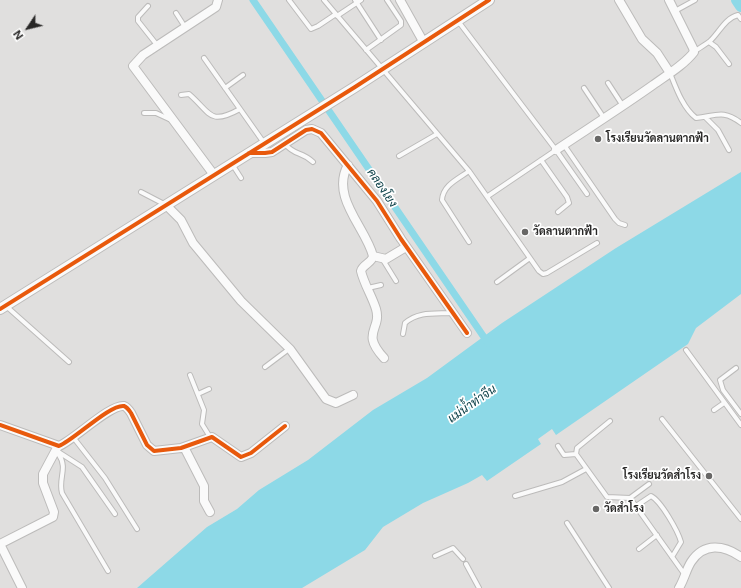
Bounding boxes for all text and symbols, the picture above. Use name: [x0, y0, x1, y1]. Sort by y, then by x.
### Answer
north arrow: [8, 8, 48, 48]
text: N: [10, 27, 26, 42]
place label: โรงเรียนวัดลานตากฟ้า: [606, 132, 709, 146]
marker: โรงเรียนวัดลานตากฟ้า: [593, 134, 603, 144]
water label: คลองโยง: [364, 166, 400, 210]
place label: วัดลานตากฟ้า: [533, 225, 598, 239]
marker: วัดลานตากฟ้า: [520, 227, 530, 237]
water label: แม่น้ำท่าจีน: [445, 382, 499, 426]
place label: โรงเรียนวัดสำโรง: [623, 469, 701, 483]
marker: โรงเรียนวัดสำโรง: [704, 471, 714, 481]
place label: วัดสำโรง: [604, 502, 644, 516]
marker: วัดสำโรง: [591, 504, 601, 514]

